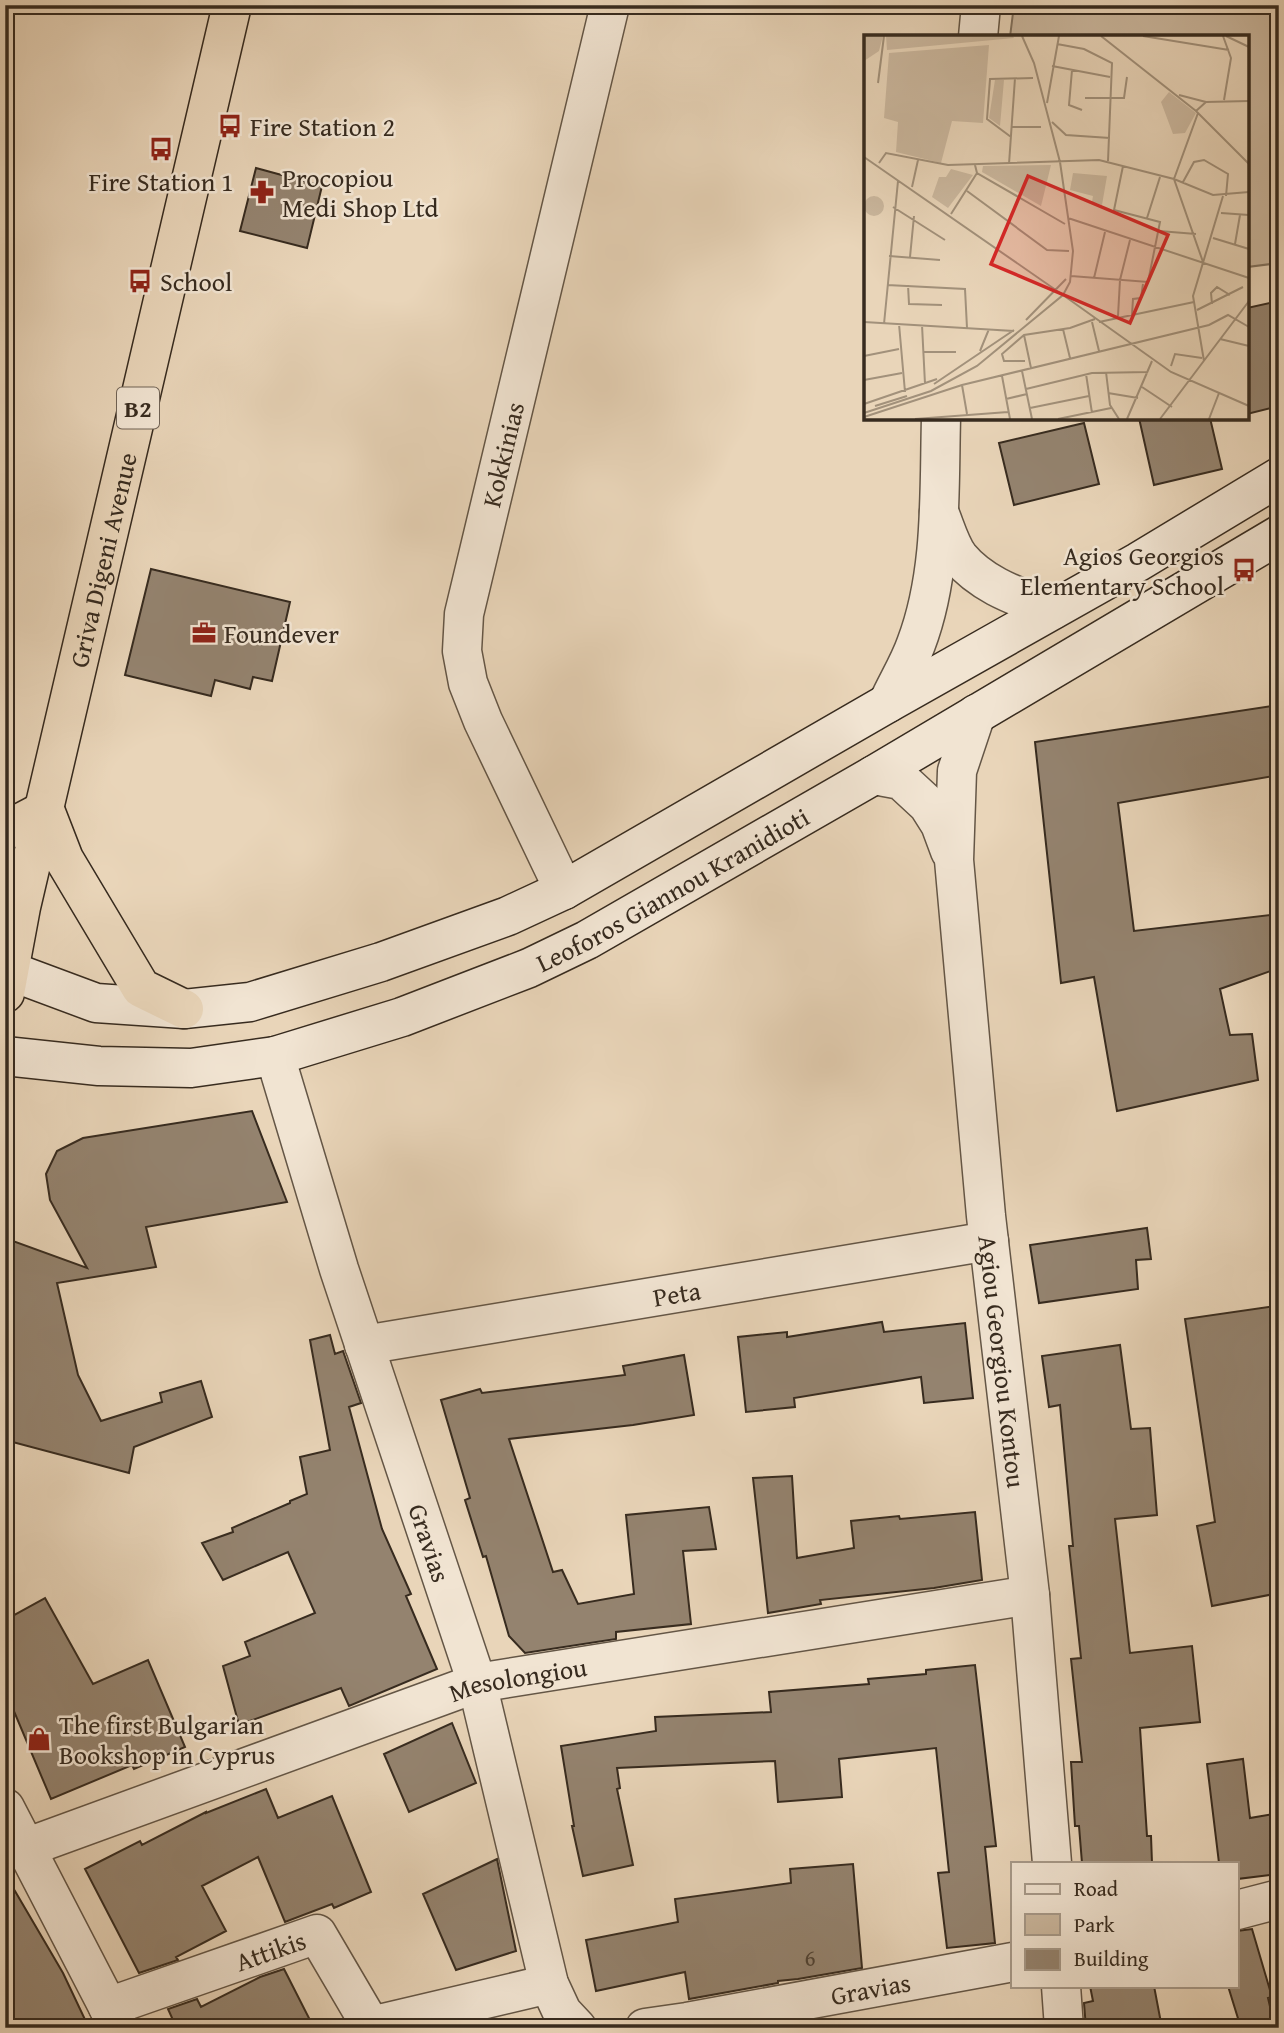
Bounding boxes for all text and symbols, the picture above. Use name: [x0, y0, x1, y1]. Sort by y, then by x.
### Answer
inset map: [864, 35, 1249, 420]
place label: Fire Station 2: [250, 107, 395, 146]
bus stop icon: Fire Station 2: [216, 112, 244, 140]
bus stop icon: Fire Station 1: [147, 135, 175, 163]
place label: Procopiou Medi Shop Ltd: [282, 158, 439, 227]
place label: Fire Station 1: [89, 162, 233, 201]
pharmacy icon: Procopiou Medi Shop Ltd: [248, 178, 276, 206]
place label: School: [160, 262, 232, 301]
bus stop icon: School: [126, 267, 154, 295]
road number: B2: [117, 388, 159, 428]
street label: Kokkinias: [471, 398, 534, 511]
street label: Griva Digeni Avenue: [58, 448, 146, 671]
place label: Agios Georgios Elementary School: [1020, 536, 1224, 605]
bus stop icon: Agios Georgios Elementary School: [1230, 556, 1258, 584]
place label: Foundever: [224, 614, 339, 653]
office icon: Foundever: [190, 619, 218, 647]
street label: Leoforos Giannou Kranidioti: [529, 797, 816, 981]
street label: Agiou Georgiou Kontou: [969, 1233, 1037, 1490]
street label: Peta: [650, 1270, 704, 1316]
street label: Gravias: [399, 1498, 462, 1587]
street label: Mesolongiou: [443, 1646, 589, 1711]
place label: The first Bulgarian Bookshop in Cyprus: [59, 1705, 275, 1774]
shop icon: The first Bulgarian Bookshop in Cyprus: [25, 1725, 53, 1753]
legend: [1011, 1862, 1238, 1988]
text: Road: [1074, 1873, 1119, 1904]
text: Park: [1074, 1909, 1115, 1940]
street label: Attikis: [230, 1920, 311, 1981]
house number: 6: [804, 1941, 816, 1974]
text: Building: [1074, 1943, 1149, 1974]
street label: Gravias: [827, 1962, 914, 2015]

